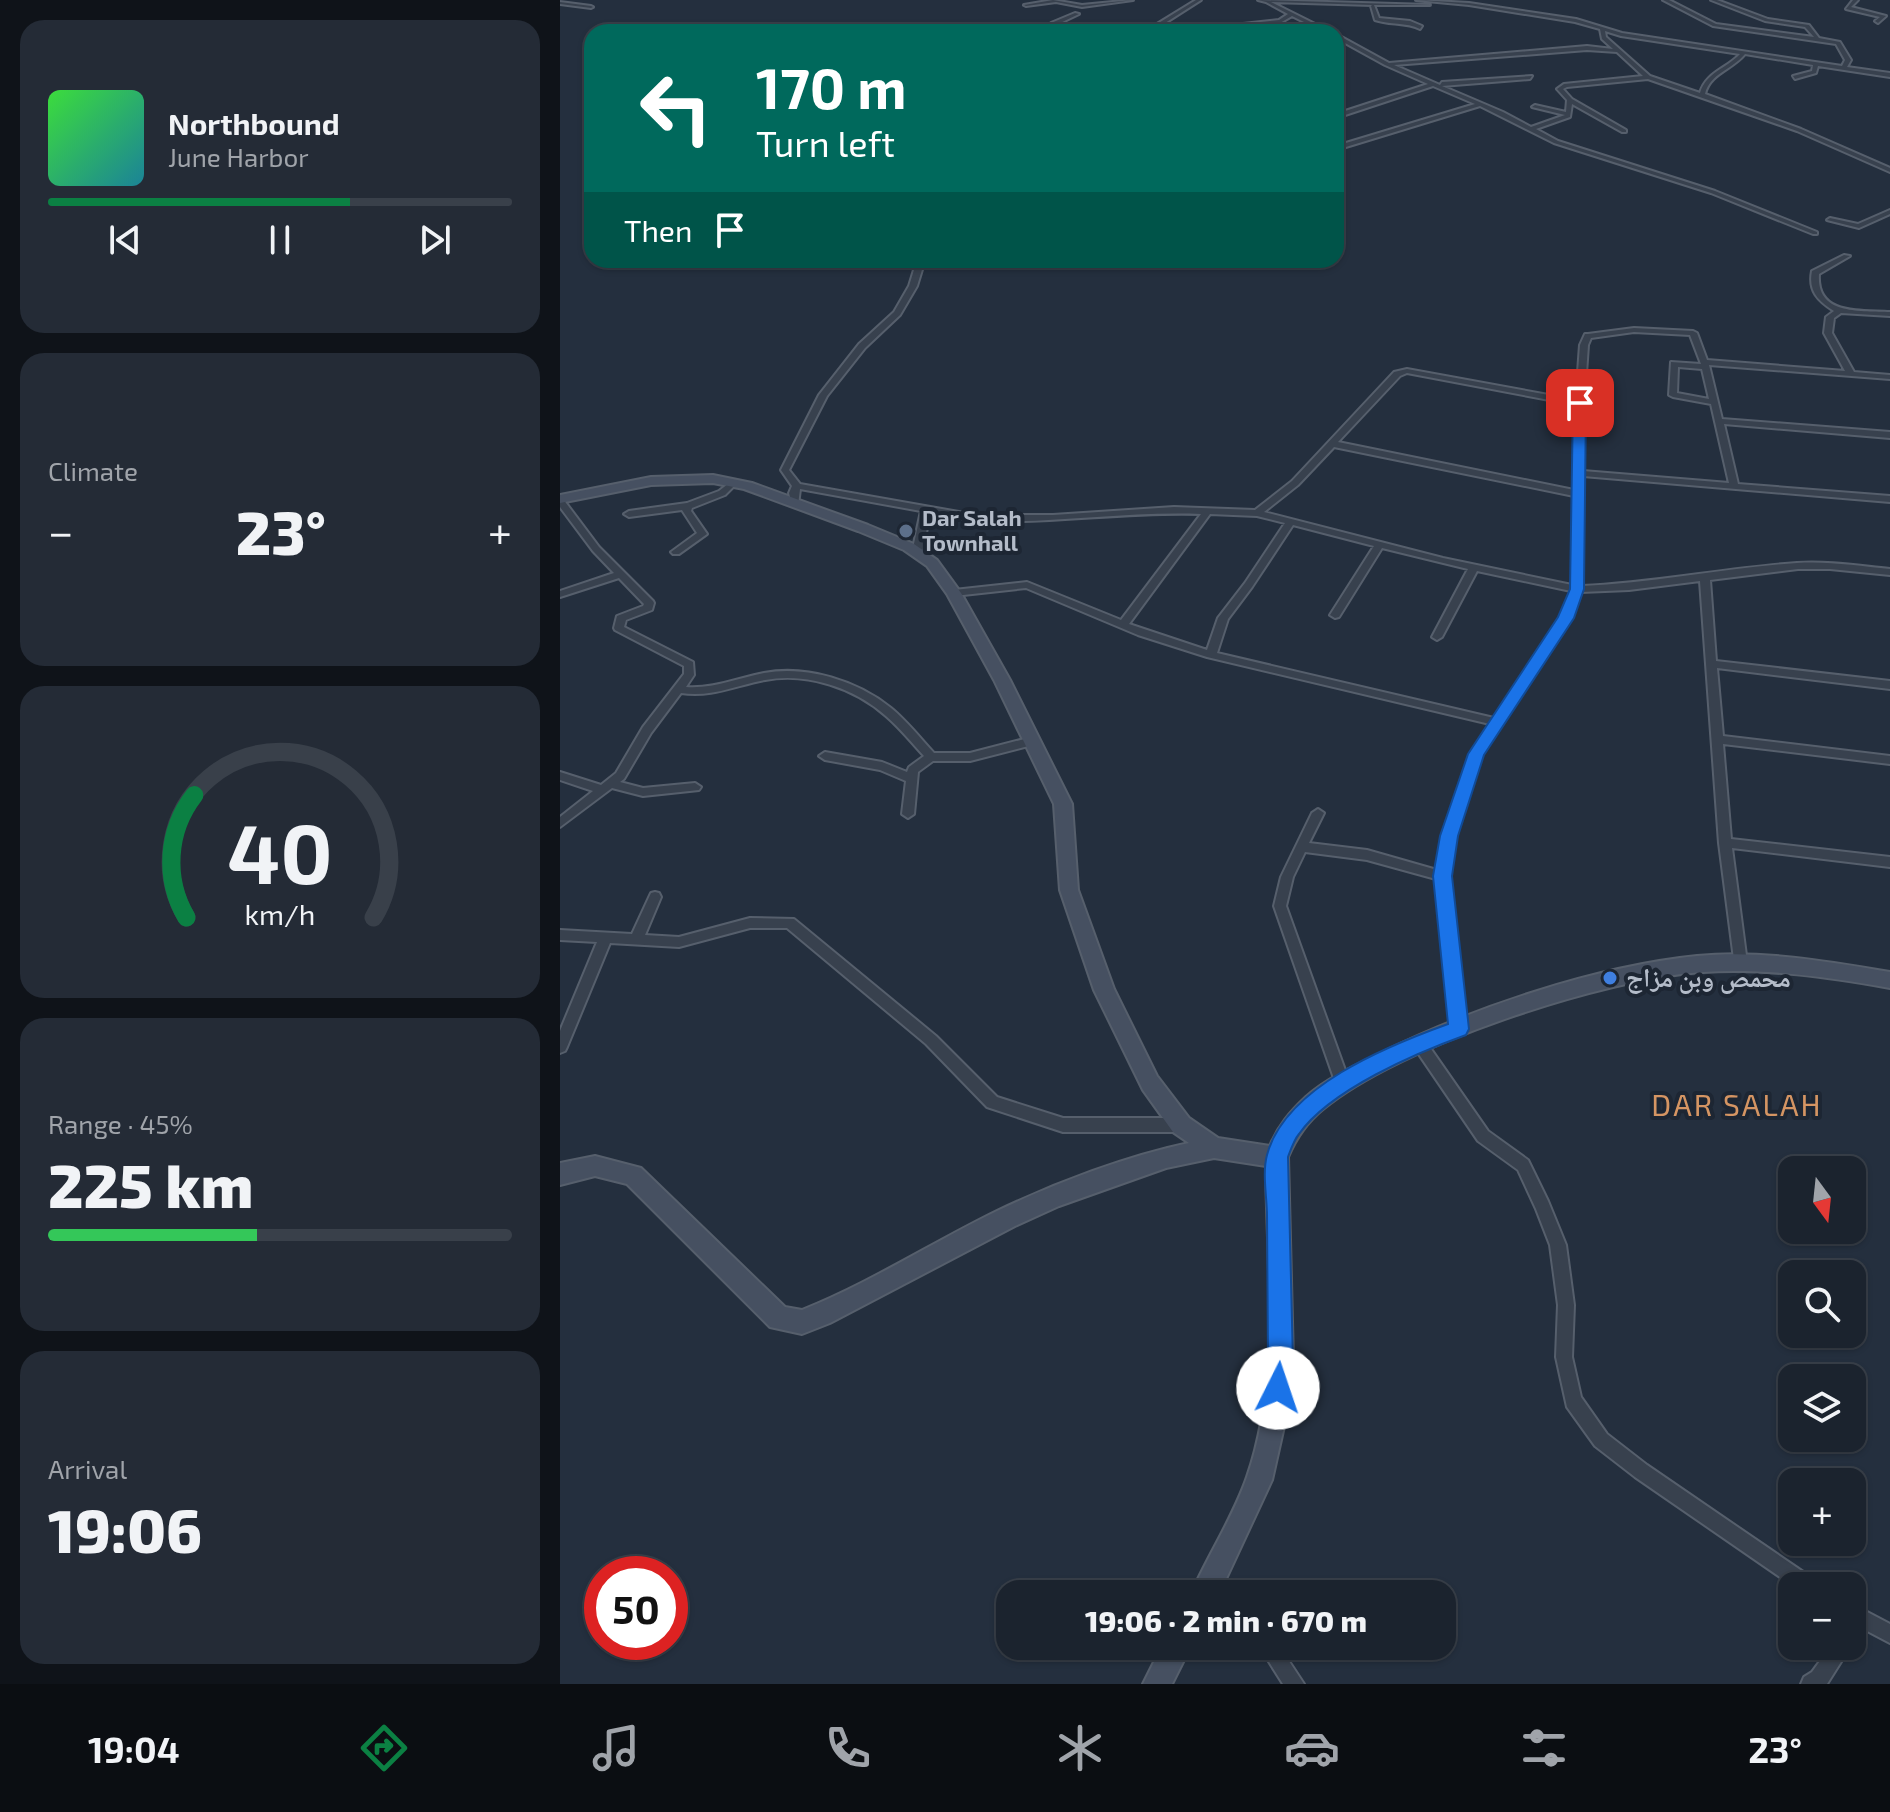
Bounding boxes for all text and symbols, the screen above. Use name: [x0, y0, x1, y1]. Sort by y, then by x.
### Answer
text: 170 m: [756, 53, 907, 120]
icon: left: [624, 56, 728, 160]
text: Northbound: [168, 105, 340, 141]
text: Turn left: [756, 121, 895, 164]
text: June Harbor: [168, 141, 309, 172]
icon: arrive: [708, 208, 752, 252]
text: Then: [624, 212, 692, 248]
icon: previous: [103, 218, 147, 262]
icon: pause: [258, 218, 302, 262]
icon: next: [413, 218, 457, 262]
pin: [1546, 369, 1614, 437]
icon: arrive: [1558, 381, 1602, 425]
text: Climate: [48, 455, 138, 486]
text: 23°: [236, 495, 326, 567]
text: −: [48, 504, 74, 557]
text: +: [488, 504, 512, 557]
place label: Dar Salah Townhall: [922, 504, 1022, 555]
marker: Dar Salah Townhall: [897, 522, 915, 540]
text: 40: [227, 801, 333, 901]
text: km/h: [245, 896, 315, 931]
place label: محمص وبن مزاج: [1626, 961, 1791, 994]
marker: محمص وبن مزاج: [1601, 969, 1619, 987]
district label: DAR SALAH: [1651, 1086, 1823, 1122]
text: Range · 45%: [48, 1108, 193, 1139]
text: 225 km: [48, 1148, 254, 1220]
north arrow: [1778, 1156, 1866, 1244]
map controls: [1778, 1156, 1866, 1660]
button: search: [1778, 1260, 1866, 1348]
position arrow: [1236, 1346, 1320, 1430]
button: layers: [1778, 1364, 1866, 1452]
text: Arrival: [48, 1453, 127, 1484]
button: +: [1778, 1468, 1866, 1556]
text: 19:06: [48, 1493, 202, 1565]
speed limit sign: 50: [584, 1556, 688, 1660]
button: −: [1778, 1572, 1866, 1660]
text: 19:06 · 2 min · 670 m: [1085, 1602, 1367, 1638]
icon: directions: [356, 1720, 412, 1776]
icon: music: [588, 1720, 644, 1776]
icon: phone: [820, 1720, 876, 1776]
icon: climate: [1052, 1720, 1108, 1776]
icon: car: [1284, 1720, 1340, 1776]
icon: filters: [1516, 1720, 1572, 1776]
text: 19:04: [88, 1727, 180, 1770]
text: 23°: [1748, 1727, 1802, 1770]

